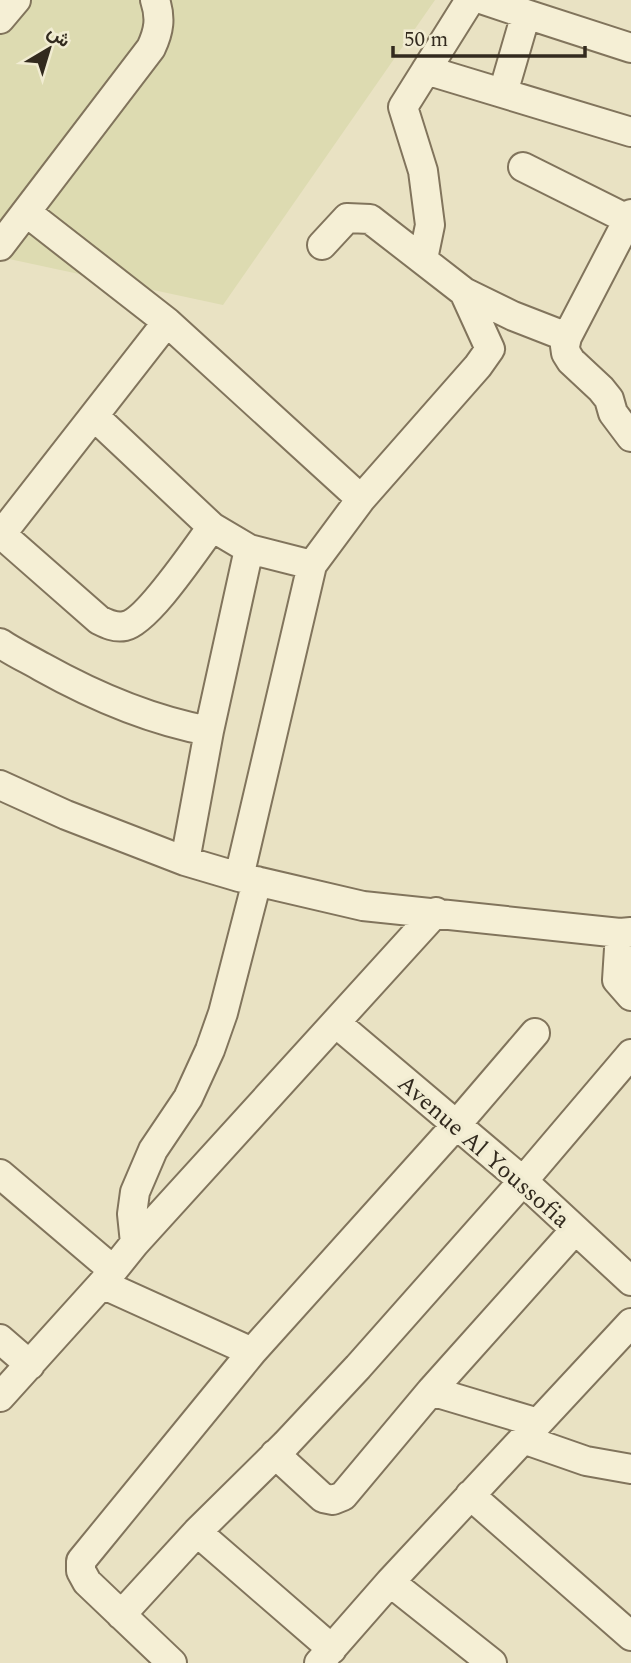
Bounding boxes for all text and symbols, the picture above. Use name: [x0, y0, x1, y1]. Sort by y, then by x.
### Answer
north arrow: [14, 14, 84, 84]
scale bar: [393, 14, 586, 58]
text: ش: [41, 18, 77, 55]
text: 50 m: [404, 24, 448, 56]
street label: Avenue Al Youssofia: [389, 1066, 578, 1237]

